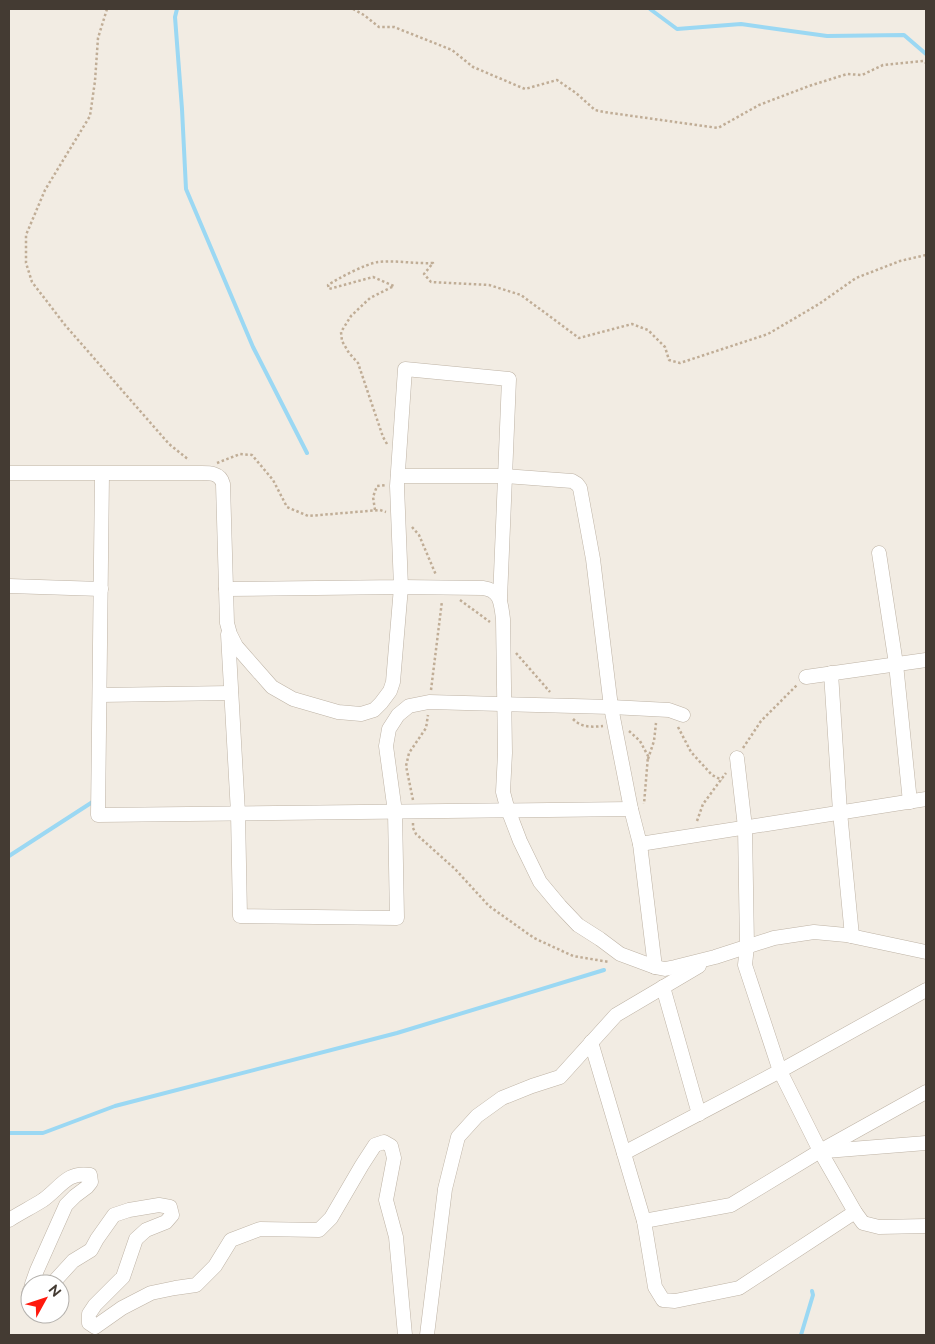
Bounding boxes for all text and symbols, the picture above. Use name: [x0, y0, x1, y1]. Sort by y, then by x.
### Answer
north arrow: [20, 1274, 70, 1324]
text: N: [45, 1281, 65, 1300]

